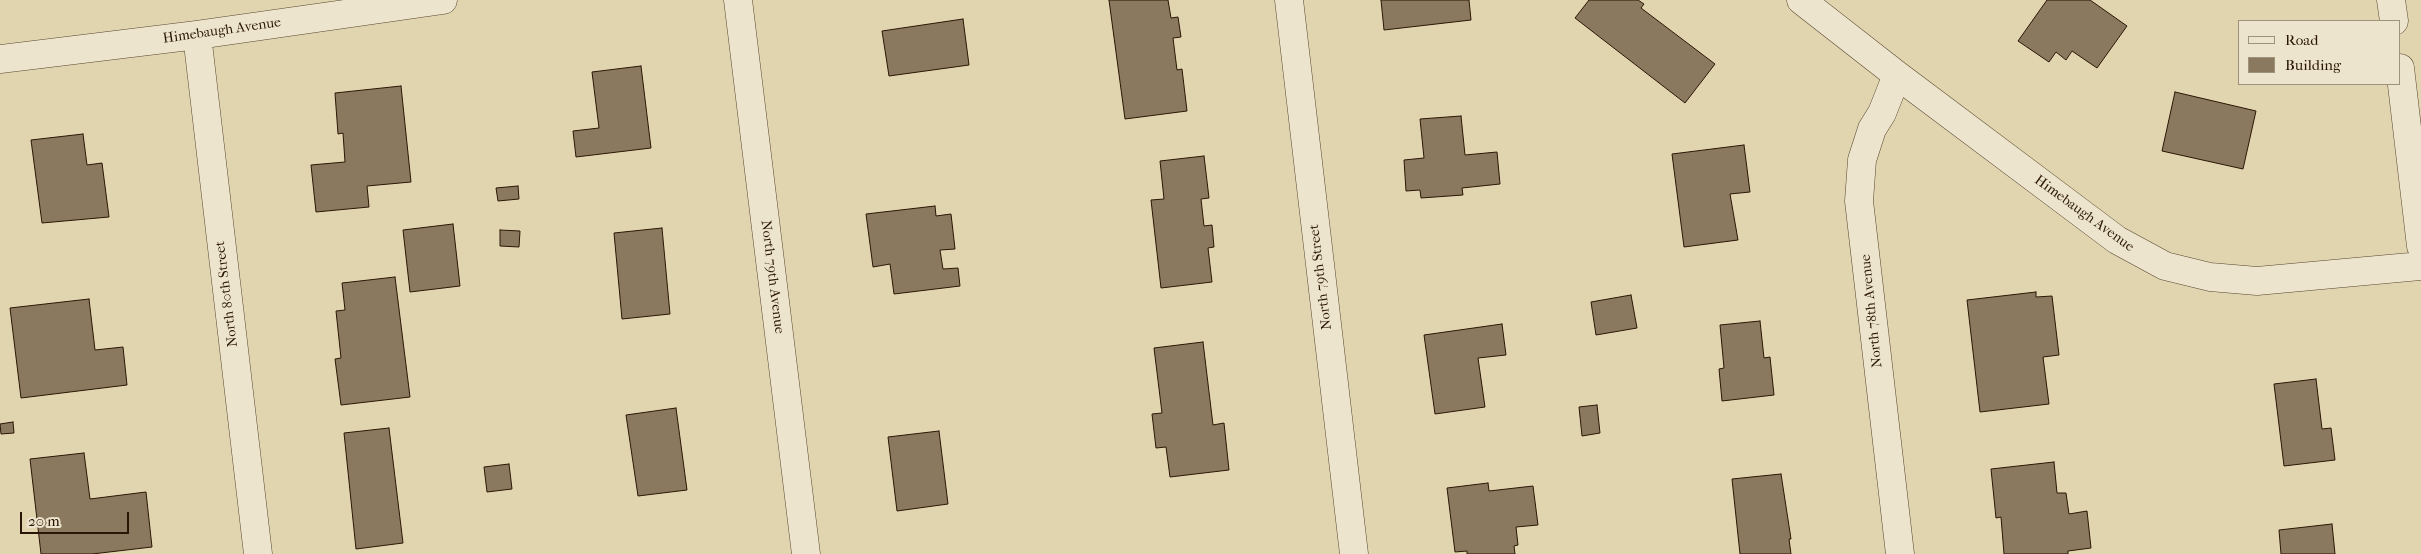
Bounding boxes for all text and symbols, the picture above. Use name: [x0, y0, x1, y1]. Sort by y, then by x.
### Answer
street label: Himebaugh Avenue: [162, 14, 282, 48]
legend: [2238, 20, 2401, 85]
text: Road: [2285, 31, 2318, 49]
text: Building: [2285, 56, 2341, 74]
street label: Himebaugh Avenue: [2031, 172, 2137, 256]
street label: North 79th Avenue: [757, 219, 787, 335]
street label: North 79th Street: [1306, 223, 1336, 331]
street label: North 80th Street: [212, 240, 242, 348]
street label: North 78th Avenue: [1858, 253, 1886, 369]
scale bar: [22, 502, 131, 534]
text: 20 m: [28, 512, 60, 530]

